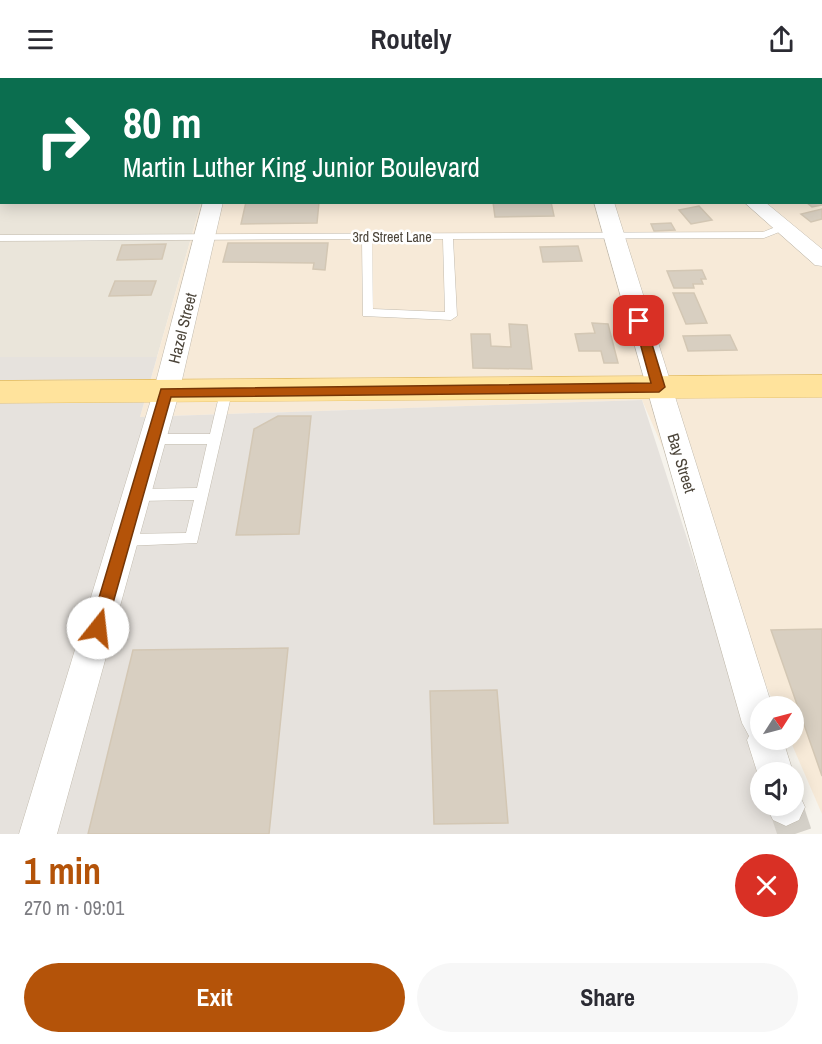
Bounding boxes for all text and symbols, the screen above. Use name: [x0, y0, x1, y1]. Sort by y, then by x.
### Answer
text: Routely: [370, 21, 452, 57]
icon: menu: [24, 23, 57, 56]
icon: share: [765, 23, 798, 56]
text: 80 m: [123, 95, 202, 151]
icon: right: [24, 102, 102, 180]
text: Martin Luther King Junior Boulevard: [123, 149, 480, 185]
street label: 3rd Street Lane: [352, 228, 432, 246]
street label: Hazel Street: [163, 290, 201, 366]
pin: [613, 295, 664, 346]
icon: arrive: [622, 304, 655, 337]
street label: Bay Street: [663, 430, 702, 496]
position arrow: [66, 596, 130, 660]
north arrow: [750, 696, 804, 750]
map controls: [750, 696, 804, 816]
button: sound: [750, 762, 804, 816]
text: 1 min: [24, 847, 101, 895]
button: close: [735, 854, 798, 917]
text: 270 m · 09:01: [24, 894, 124, 921]
button: Exit: [24, 963, 405, 1032]
button: Share: [417, 963, 798, 1032]

